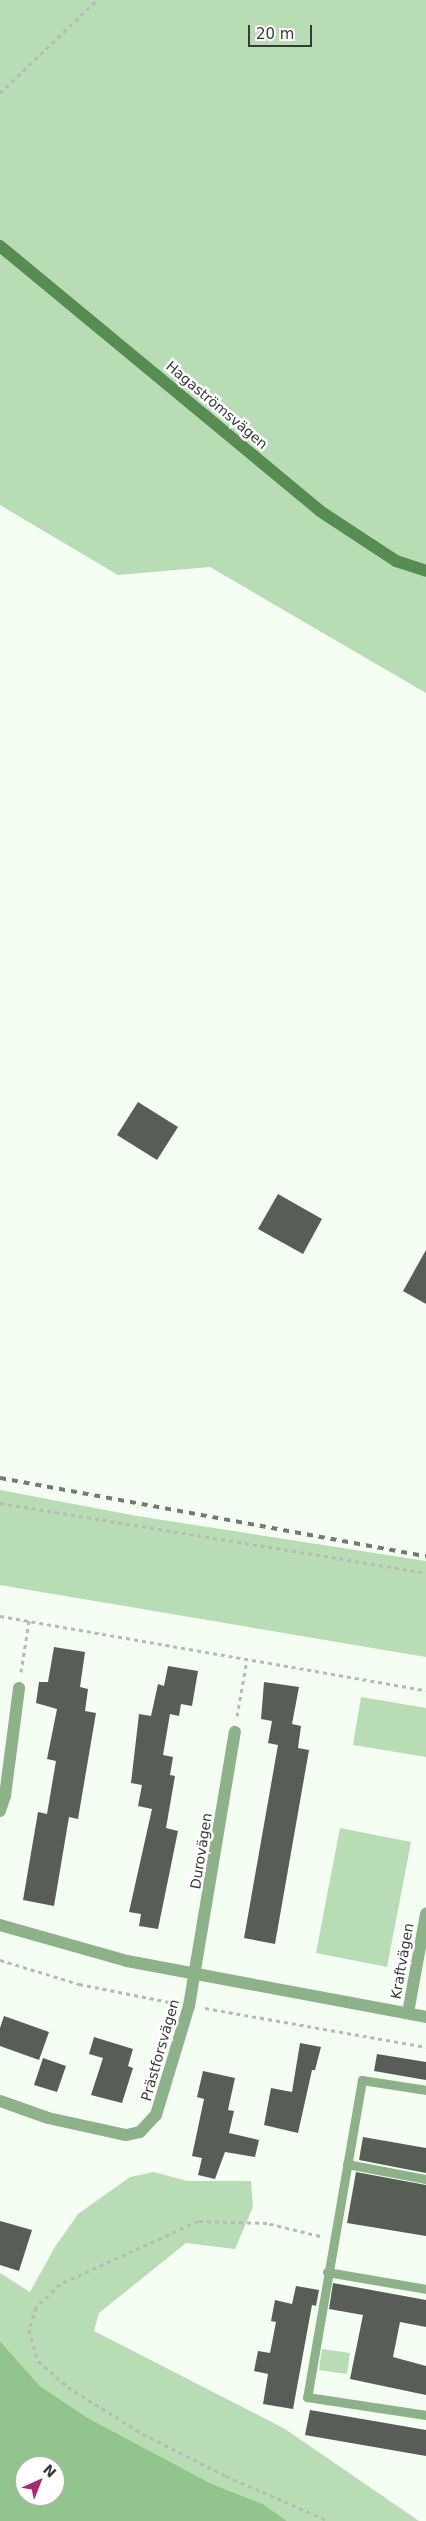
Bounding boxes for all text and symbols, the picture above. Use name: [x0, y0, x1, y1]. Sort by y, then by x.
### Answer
scale bar: [251, 15, 315, 47]
text: 20 m: [256, 25, 294, 43]
street label: Hagaströmsvägen: [163, 358, 271, 452]
street label: Durovägen: [187, 1812, 215, 1890]
street label: Kraftvägen: [387, 1922, 417, 2000]
street label: Prästforsvägen: [137, 1997, 183, 2103]
north arrow: [15, 2456, 65, 2506]
text: N: [40, 2461, 59, 2481]

